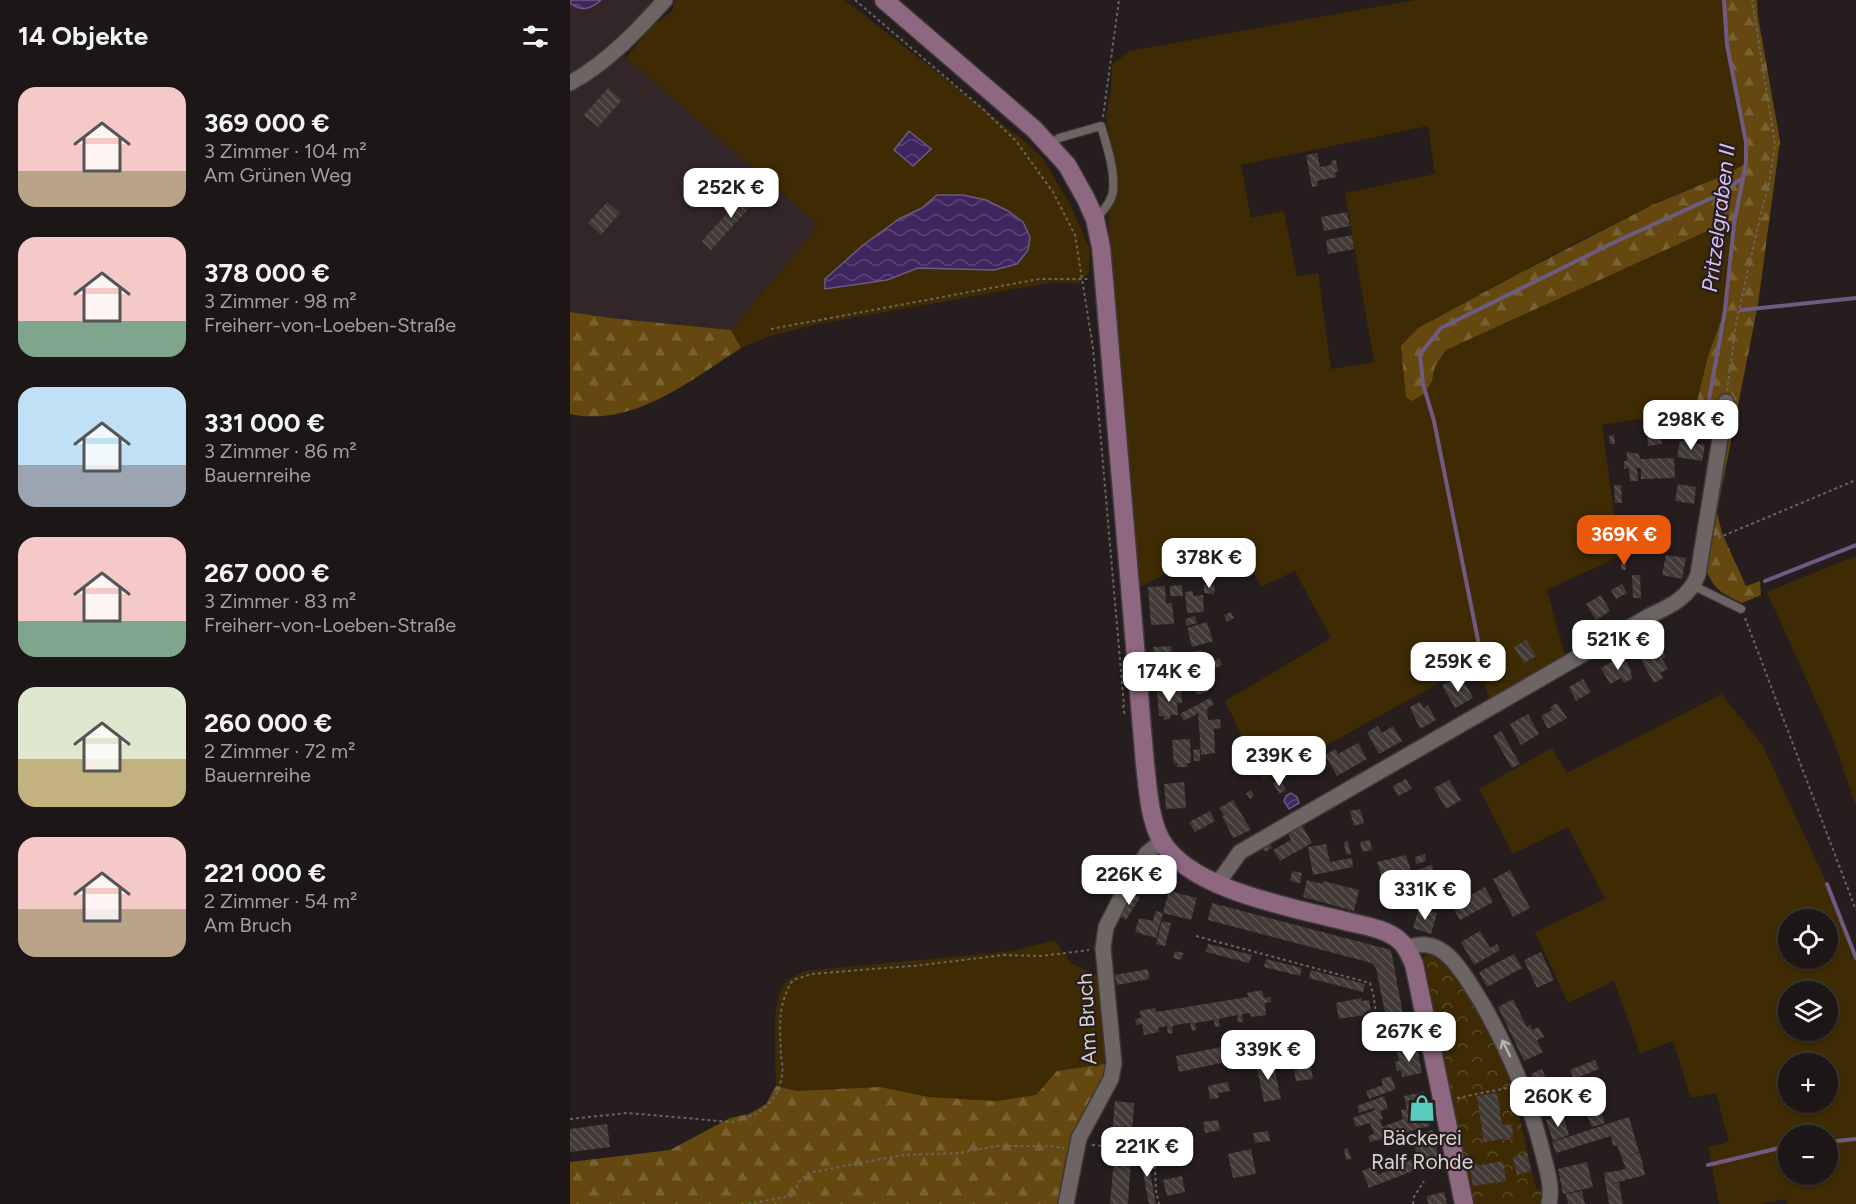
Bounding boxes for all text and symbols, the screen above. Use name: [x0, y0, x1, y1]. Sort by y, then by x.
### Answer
text: 14 Objekte: [18, 20, 148, 52]
icon: filters: [519, 20, 552, 53]
text: 369 000 €: [204, 107, 330, 139]
icon: home: [66, 111, 138, 183]
text: 3 Zimmer · 104 m²: [204, 139, 367, 163]
water label: Pritzelgraben II: [1696, 142, 1741, 294]
text: Am Grünen Weg: [204, 163, 352, 187]
pin: 252K €: [682, 168, 780, 219]
text: 252K €: [698, 175, 764, 199]
text: 378 000 €: [204, 257, 330, 289]
icon: home: [66, 261, 138, 333]
text: 3 Zimmer · 98 m²: [204, 289, 357, 313]
text: Freiherr-von-Loeben-Straße: [204, 313, 456, 337]
pin: 298K €: [1642, 400, 1740, 451]
text: 331 000 €: [204, 407, 325, 439]
text: 298K €: [1657, 407, 1725, 431]
icon: home: [66, 411, 138, 483]
text: 3 Zimmer · 86 m²: [204, 439, 357, 463]
text: Bauernreihe: [204, 463, 311, 487]
pin: 369K €: [1575, 515, 1673, 566]
text: 369K €: [1591, 522, 1657, 546]
pin: 378K €: [1160, 538, 1258, 589]
text: 378K €: [1176, 545, 1242, 569]
text: 267 000 €: [204, 557, 330, 589]
icon: home: [66, 561, 138, 633]
text: 3 Zimmer · 83 m²: [204, 589, 356, 613]
text: Freiherr-von-Loeben-Straße: [204, 613, 456, 637]
pin: 521K €: [1569, 620, 1667, 671]
text: 521K €: [1586, 627, 1650, 651]
pin: 259K €: [1409, 642, 1507, 693]
text: 259K €: [1425, 649, 1491, 673]
pin: 174K €: [1120, 652, 1218, 703]
text: 174K €: [1137, 659, 1201, 683]
text: 260 000 €: [204, 707, 332, 739]
icon: home: [66, 711, 138, 783]
pin: 239K €: [1230, 736, 1328, 787]
text: 2 Zimmer · 72 m²: [204, 739, 355, 763]
text: 239K €: [1246, 743, 1312, 767]
text: Bauernreihe: [204, 763, 311, 787]
pin: 226K €: [1080, 855, 1178, 906]
text: 221 000 €: [204, 857, 326, 889]
icon: home: [66, 861, 138, 933]
text: 226K €: [1096, 862, 1162, 886]
pin: 331K €: [1376, 870, 1474, 921]
text: 331K €: [1394, 877, 1456, 901]
text: 2 Zimmer · 54 m²: [204, 889, 357, 913]
map controls: [1778, 909, 1838, 1185]
button: locate: [1778, 909, 1838, 969]
text: Am Bruch: [204, 913, 292, 937]
street label: Am Bruch: [1072, 972, 1101, 1066]
button: layers: [1778, 981, 1838, 1041]
pin: 267K €: [1360, 1012, 1458, 1063]
text: 267K €: [1376, 1019, 1442, 1043]
pin: 339K €: [1219, 1030, 1317, 1081]
text: 339K €: [1235, 1037, 1301, 1061]
one-way arrow: [1499, 1040, 1511, 1058]
button: +: [1778, 1053, 1838, 1113]
pin: 260K €: [1509, 1077, 1607, 1128]
text: 260K €: [1524, 1084, 1592, 1108]
shop icon: Bäckerei Ralf Rohde: [1407, 1093, 1437, 1123]
place label: Bäckerei Ralf Rohde: [1371, 1125, 1473, 1174]
button: −: [1778, 1125, 1838, 1185]
pin: 221K €: [1098, 1127, 1196, 1178]
text: 221K €: [1115, 1134, 1179, 1158]

